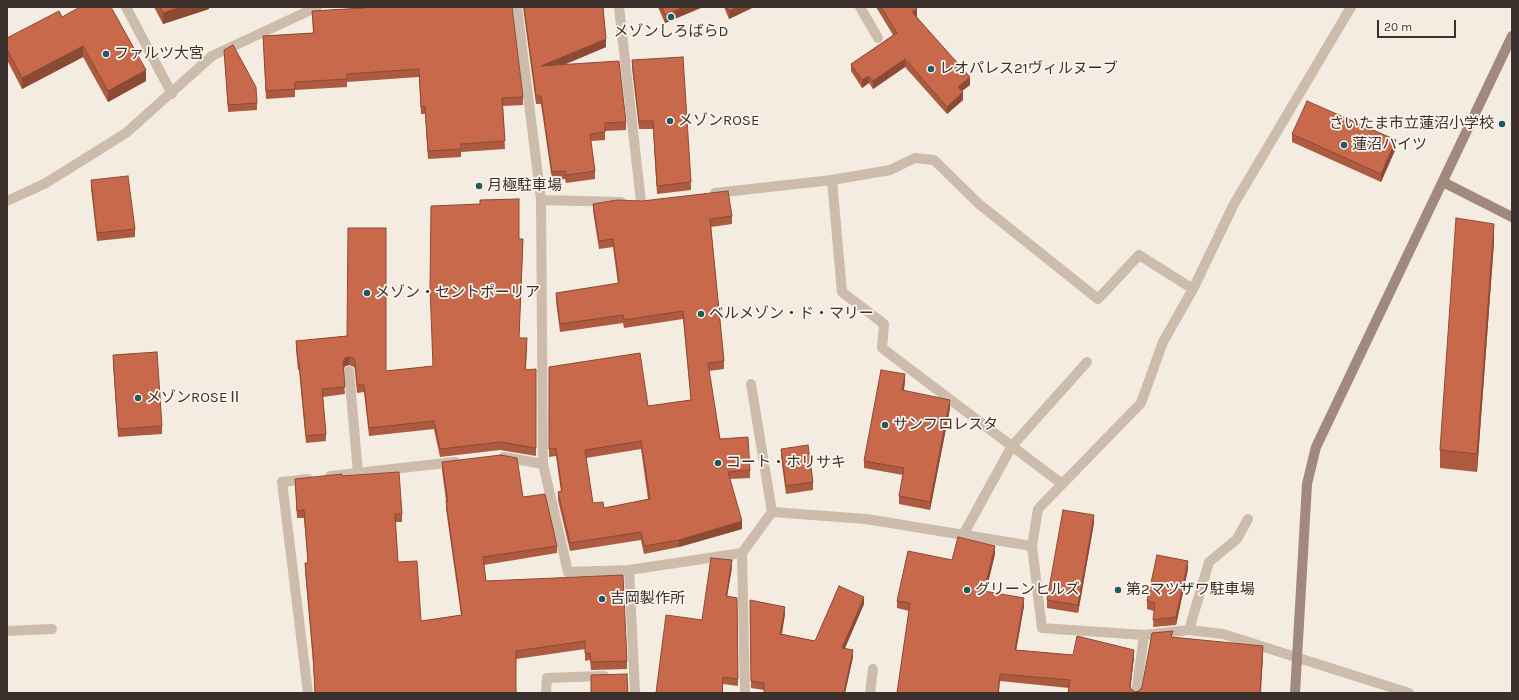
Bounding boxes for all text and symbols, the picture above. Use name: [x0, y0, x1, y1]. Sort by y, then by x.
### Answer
marker: メゾンしろばらD: [666, 12, 676, 22]
scale bar: [1379, 12, 1458, 38]
text: 20 m: [1384, 20, 1412, 34]
place label: メゾンしろばらD: [614, 23, 728, 41]
place label: ファルツ大宮: [114, 45, 204, 63]
marker: ファルツ大宮: [101, 49, 111, 59]
place label: レオパレス21ヴィルヌーブ: [939, 60, 1118, 78]
marker: レオパレス21ヴィルヌーブ: [926, 64, 936, 74]
place label: メゾンROSE: [678, 112, 759, 130]
place label: さいたま市立蓮沼小学校: [1329, 115, 1494, 133]
marker: メゾンROSE: [665, 116, 675, 126]
marker: さいたま市立蓮沼小学校: [1497, 119, 1507, 129]
place label: 蓮沼ハイツ: [1352, 136, 1427, 154]
marker: 蓮沼ハイツ: [1339, 140, 1349, 150]
place label: 月極駐車場: [487, 177, 562, 195]
marker: 月極駐車場: [474, 181, 484, 191]
place label: メゾン・セントポーリア: [375, 284, 540, 302]
marker: メゾン・セントポーリア: [362, 288, 372, 298]
place label: ベルメゾン・ド・マリー: [709, 305, 874, 323]
marker: ベルメゾン・ド・マリー: [696, 309, 706, 319]
place label: メゾンROSEⅡ: [146, 389, 242, 407]
marker: メゾンROSEⅡ: [133, 393, 143, 403]
place label: サンフロレスタ: [893, 416, 998, 434]
marker: サンフロレスタ: [880, 420, 890, 430]
place label: コート・ホリサキ: [726, 454, 846, 472]
marker: コート・ホリサキ: [713, 458, 723, 468]
place label: グリーンヒルズ: [975, 581, 1080, 599]
place label: 第2マツザワ駐車場: [1126, 581, 1255, 599]
marker: グリーンヒルズ: [962, 585, 972, 595]
marker: 第2マツザワ駐車場: [1113, 585, 1123, 595]
place label: 吉岡製作所: [610, 590, 685, 608]
marker: 吉岡製作所: [597, 594, 607, 604]

